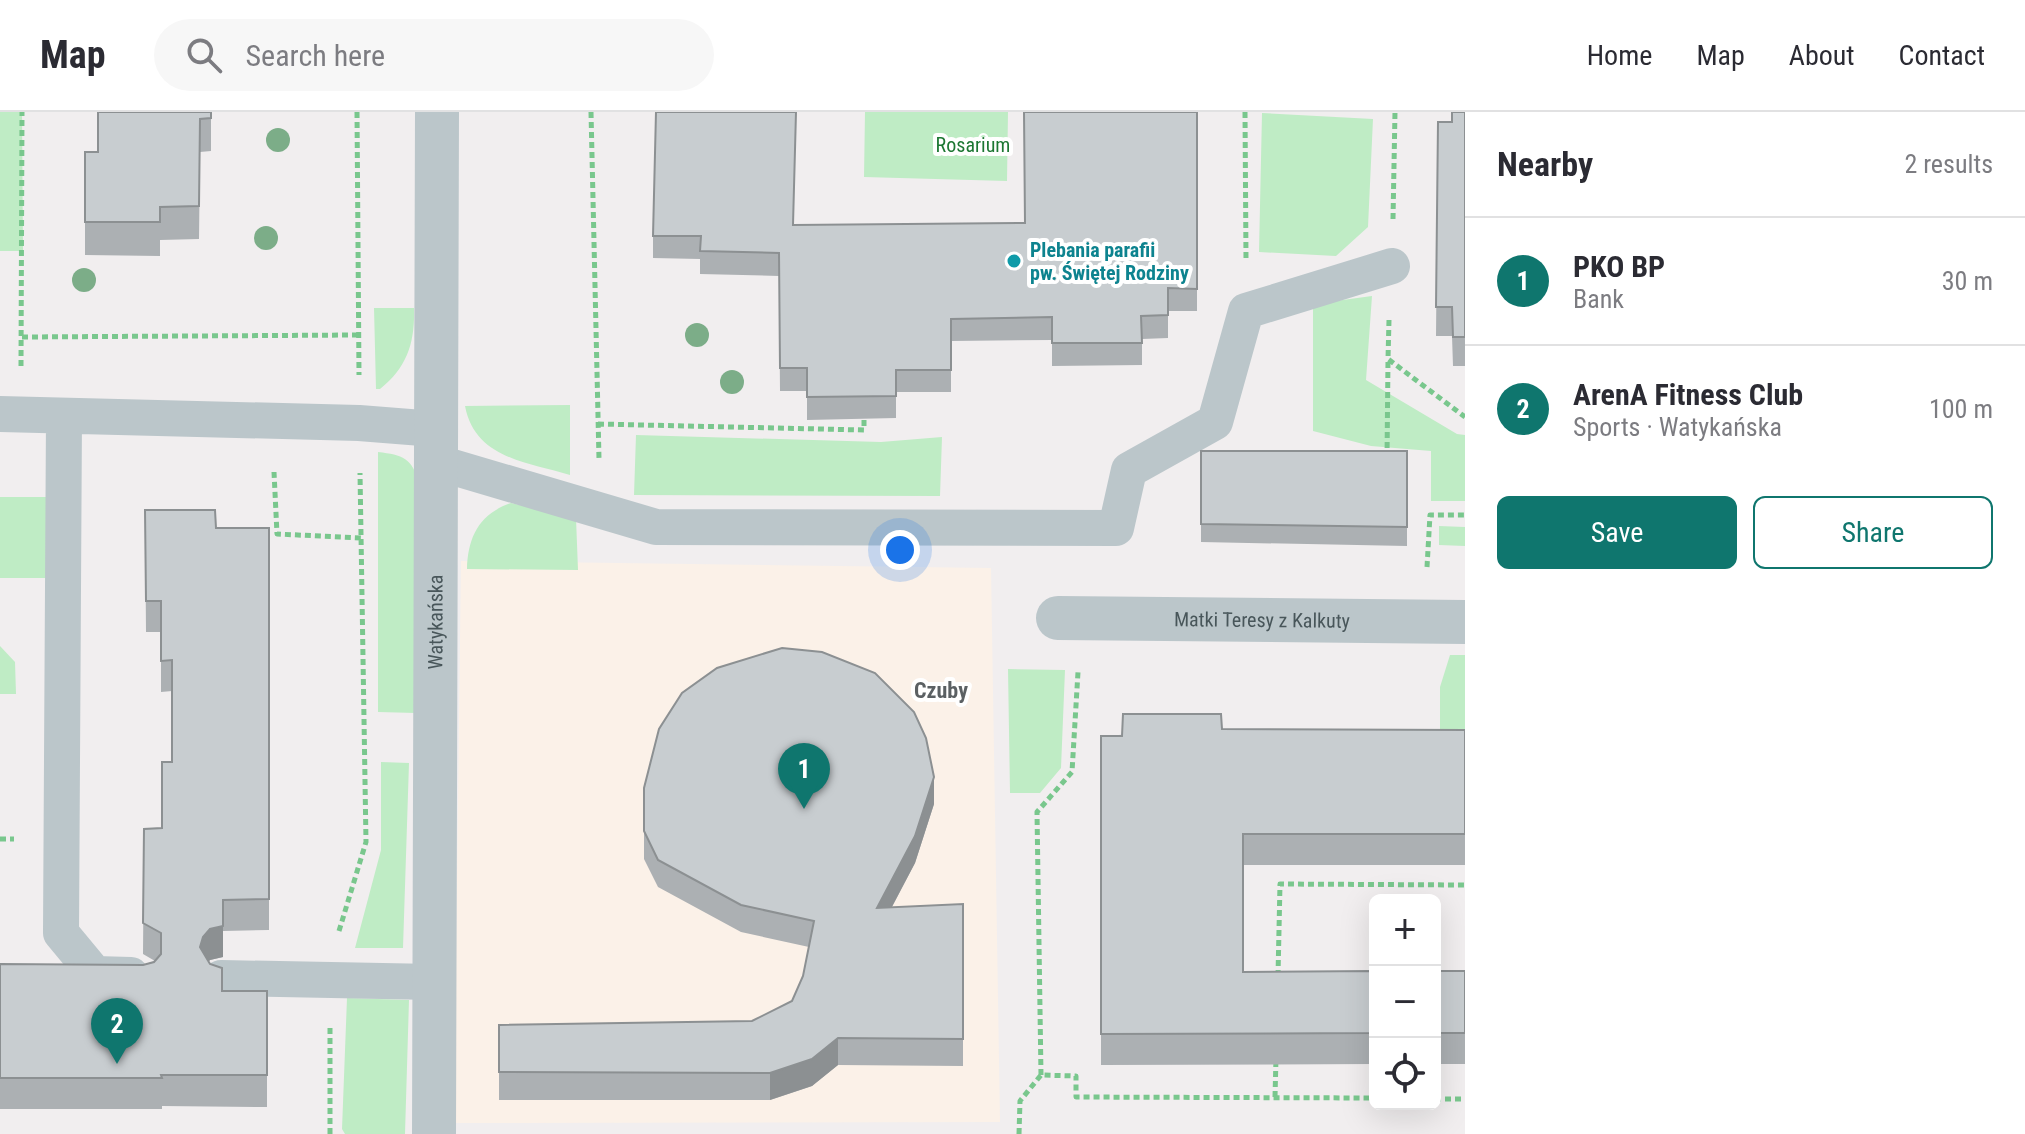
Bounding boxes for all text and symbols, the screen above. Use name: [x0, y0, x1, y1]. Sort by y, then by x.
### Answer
search box: [154, 19, 714, 91]
text: Map: [40, 33, 106, 77]
icon: search: [182, 33, 226, 77]
text: Search here: [246, 38, 385, 73]
text: Home: [1587, 39, 1652, 72]
text: Map: [1696, 39, 1745, 72]
text: About: [1789, 39, 1855, 72]
text: Contact: [1899, 39, 1985, 72]
park label: Rosarium: [936, 133, 1010, 157]
text: Nearby: [1497, 144, 1593, 184]
text: 2 results: [1904, 149, 1993, 179]
place label: Plebania parafii pw. Świętej Rodziny: [1030, 238, 1189, 285]
text: PKO BP: [1573, 249, 1665, 284]
marker: Plebania parafii pw. Świętej Rodziny: [1005, 252, 1023, 270]
text: 1: [1516, 266, 1530, 296]
text: 30 m: [1942, 266, 1993, 296]
text: Bank: [1573, 284, 1624, 314]
text: ArenA Fitness Club: [1573, 377, 1803, 412]
text: 2: [1516, 394, 1530, 424]
text: 100 m: [1929, 394, 1993, 424]
text: Sports · Watykańska: [1573, 412, 1782, 442]
button: Save: [1497, 496, 1737, 569]
button: Share: [1753, 496, 1993, 569]
your location: [880, 530, 920, 570]
street label: Watykańska: [423, 575, 448, 669]
street label: Matki Teresy z Kalkuty: [1174, 607, 1350, 633]
district label: Czuby: [914, 678, 968, 703]
pin: 1: [778, 743, 830, 809]
map controls: [1369, 894, 1441, 1110]
button: +: [1369, 894, 1441, 966]
button: −: [1369, 966, 1441, 1038]
pin: 2: [91, 998, 143, 1064]
button: locate: [1369, 1038, 1441, 1110]

